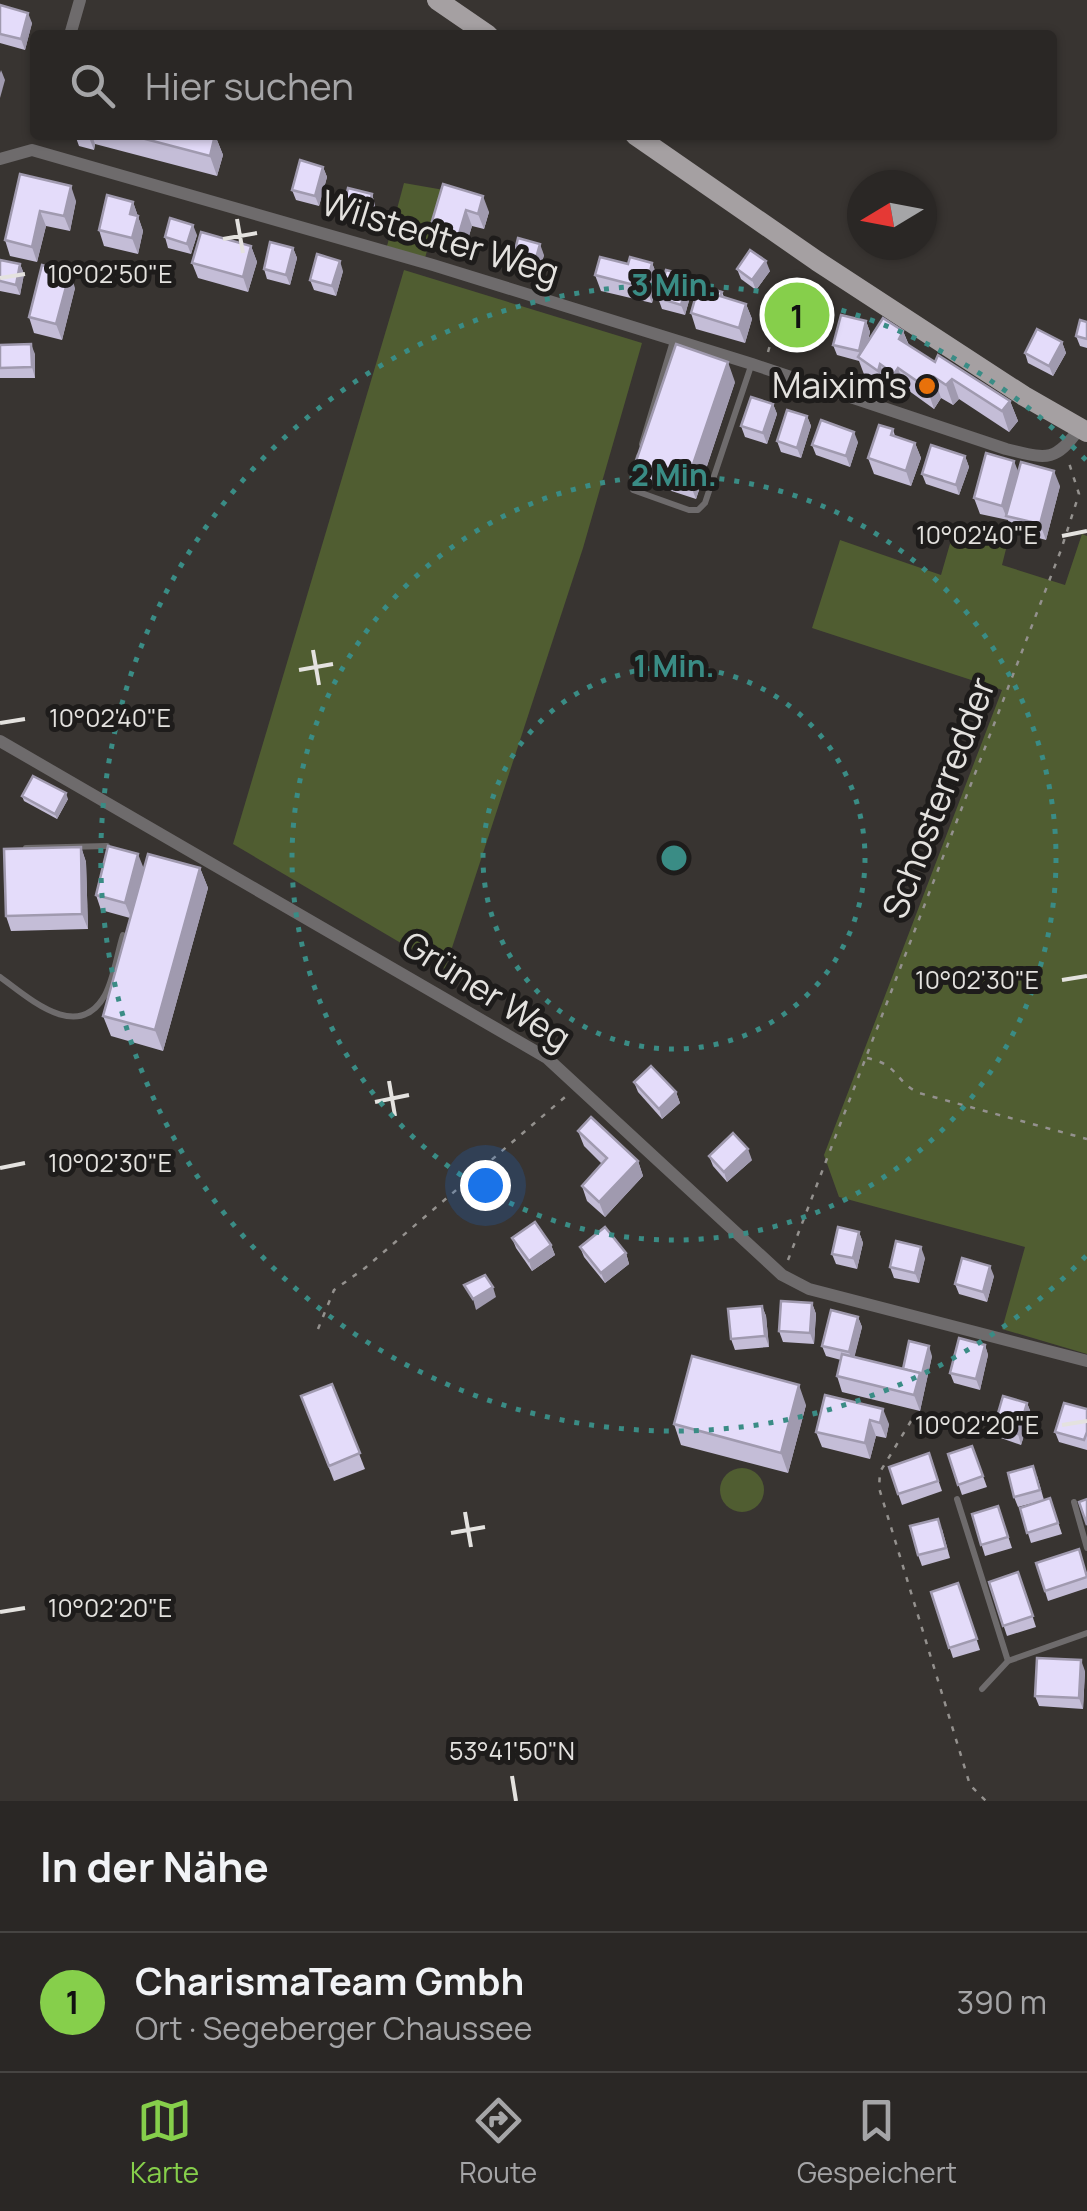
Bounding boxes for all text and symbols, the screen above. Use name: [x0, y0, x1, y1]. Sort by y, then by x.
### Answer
search box: [30, 30, 1057, 140]
icon: search: [65, 58, 120, 113]
text: Hier suchen: [145, 59, 354, 111]
north arrow: [847, 170, 937, 260]
street label: Wilstedter Weg: [315, 178, 565, 296]
text: 10°02'50"E: [48, 256, 172, 291]
text: 3 Min.: [631, 264, 717, 305]
pin: 1: [764, 278, 830, 352]
place label: Maixim's: [772, 361, 907, 409]
marker: Maixim's: [916, 375, 938, 397]
text: 2 Min.: [631, 454, 717, 495]
text: 10°02'40"E: [916, 517, 1038, 552]
text: 1 Min.: [633, 645, 715, 686]
street label: Schosterredder: [870, 670, 1006, 925]
text: 10°02'40"E: [49, 700, 171, 735]
centre of rings: [656, 840, 692, 876]
street label: Grüner Weg: [393, 919, 580, 1061]
text: 10°02'30"E: [915, 962, 1039, 997]
text: 10°02'30"E: [48, 1145, 172, 1180]
your location: [460, 1160, 511, 1211]
text: 10°02'20"E: [915, 1407, 1039, 1442]
text: 10°02'20"E: [48, 1590, 172, 1625]
text: 53°41'50"N: [449, 1733, 575, 1768]
text: In der Nähe: [40, 1837, 269, 1895]
text: CharismaTeam Gmbh: [135, 1954, 524, 2006]
text: 1: [65, 1980, 80, 2024]
text: 390 m: [956, 1980, 1047, 2024]
text: Ort · Segeberger Chaussee: [135, 2006, 532, 2050]
tab: Karte: [130, 2093, 199, 2191]
tab: Route: [459, 2093, 537, 2191]
tab: Gespeichert: [797, 2093, 957, 2191]

